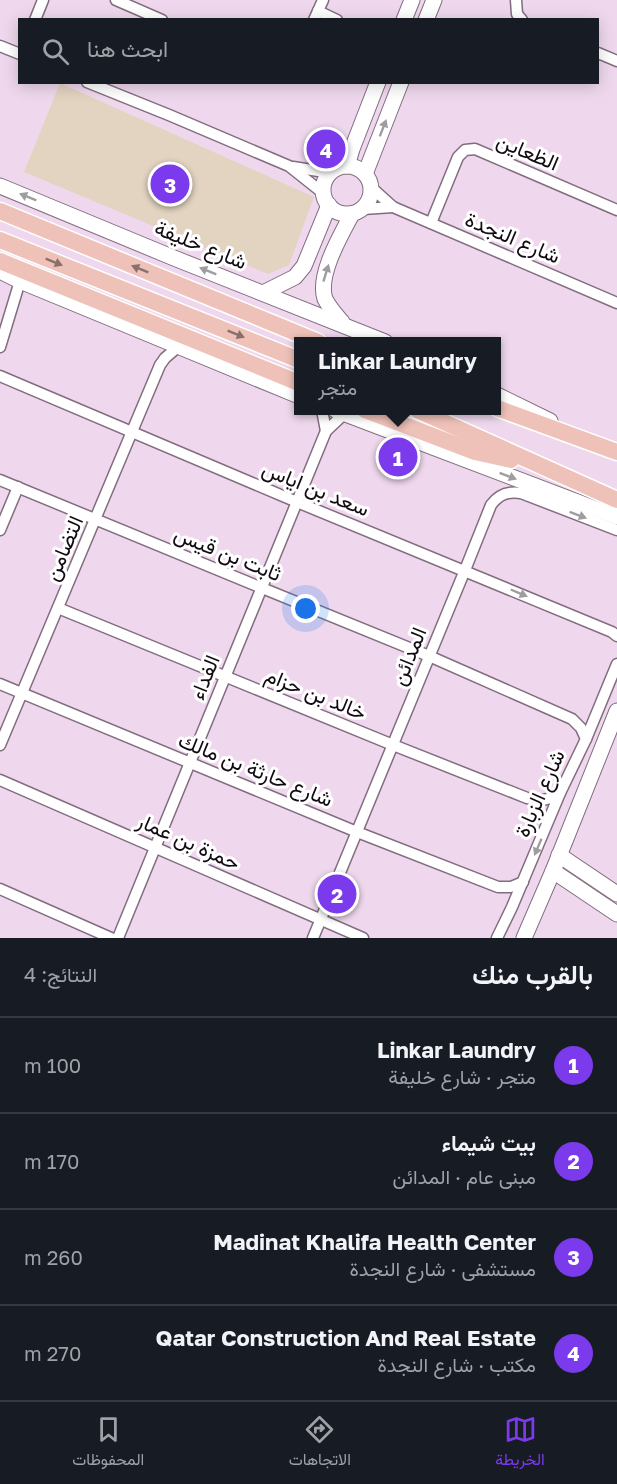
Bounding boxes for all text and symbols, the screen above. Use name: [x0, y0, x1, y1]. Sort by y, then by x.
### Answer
search box: [18, 18, 599, 84]
icon: search: [39, 35, 72, 68]
text: ابحث هنا: [87, 35, 168, 62]
one-way arrow: [379, 119, 389, 137]
pin: 4: [306, 126, 346, 172]
street label: الظعاين: [493, 126, 563, 176]
pin: 3: [150, 162, 190, 207]
one-way arrow: [18, 192, 36, 202]
street label: شارع النجدة: [461, 205, 564, 270]
street label: شارع خليفة: [150, 214, 251, 276]
one-way arrow: [46, 257, 64, 267]
one-way arrow: [131, 264, 149, 273]
one-way arrow: [322, 264, 331, 282]
one-way arrow: [199, 266, 217, 275]
one-way arrow: [227, 329, 245, 339]
popup: [294, 337, 501, 415]
text: Linkar Laundry: [318, 347, 477, 374]
text: متجر: [318, 375, 357, 399]
pin: 1: [378, 434, 418, 480]
street label: سعد بن اياس: [259, 455, 373, 521]
one-way arrow: [499, 471, 517, 481]
one-way arrow: [569, 510, 587, 520]
street label: التضامن: [38, 511, 88, 585]
street label: ثابت بن قيس: [171, 520, 285, 586]
one-way arrow: [511, 588, 529, 598]
your location: [291, 594, 320, 623]
street label: المدائن: [385, 623, 431, 689]
street label: الفداء: [183, 651, 225, 703]
street label: خالد بن حزام: [261, 661, 370, 727]
street label: شارع حارثة بن مالك: [174, 726, 337, 814]
street label: شارع الزبارة: [508, 745, 572, 842]
street label: حمزة بن عمار: [132, 806, 244, 876]
one-way arrow: [533, 838, 543, 856]
pin: 2: [318, 872, 356, 916]
text: بالقرب منك: [472, 959, 593, 990]
text: النتائج: 4: [24, 962, 97, 986]
text: Linkar Laundry: [377, 1036, 536, 1063]
text: 100 m: [24, 1053, 81, 1077]
text: 1: [568, 1053, 579, 1077]
text: متجر · شارع خليفة: [388, 1064, 536, 1088]
text: بيت شيماء: [441, 1129, 536, 1156]
text: 170 m: [24, 1149, 79, 1173]
text: 2: [567, 1149, 580, 1173]
text: مبنى عام · المدائن: [392, 1164, 536, 1188]
text: Madinat Khalifa Health Center: [213, 1228, 536, 1255]
text: 260 m: [24, 1245, 83, 1269]
text: 3: [567, 1245, 580, 1269]
text: مستشفى · شارع النجدة: [350, 1256, 536, 1280]
text: Qatar Construction And Real Estate: [156, 1324, 536, 1351]
text: 270 m: [24, 1341, 81, 1365]
text: 4: [567, 1341, 580, 1365]
text: مكتب · شارع النجدة: [377, 1352, 536, 1376]
tab: المحفوظات: [72, 1413, 144, 1474]
tab: الاتجاهات: [289, 1413, 351, 1474]
tab: الخريطة: [495, 1413, 545, 1474]

